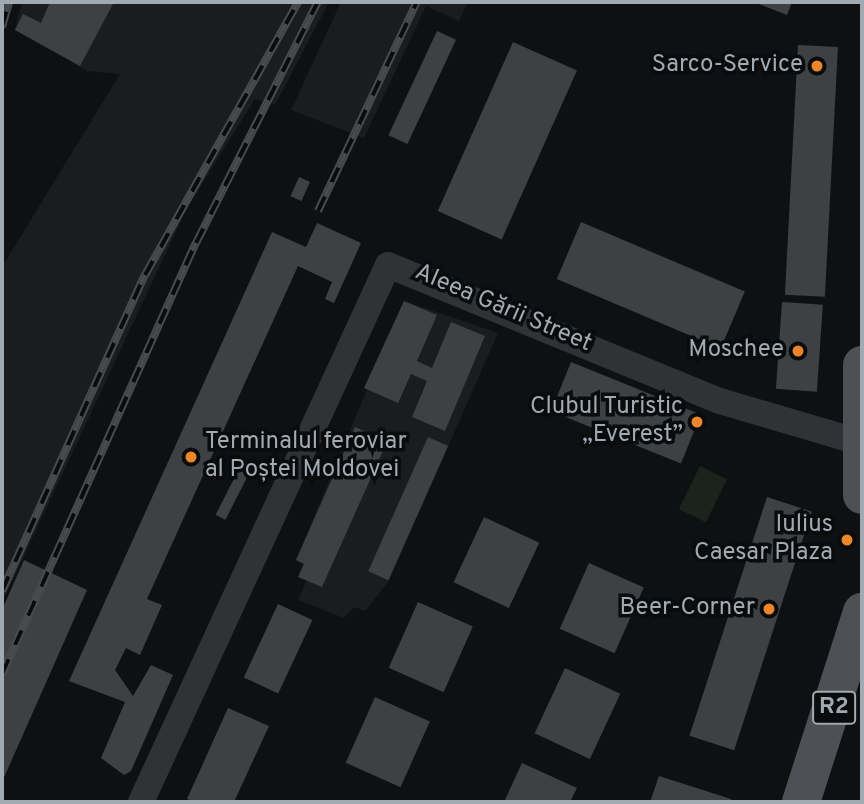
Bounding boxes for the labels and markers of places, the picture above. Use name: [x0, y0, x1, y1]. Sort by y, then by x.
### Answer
place label: Sarco-Service: [652, 52, 803, 80]
marker: Sarco-Service: [809, 58, 825, 74]
place label: Moschee: [688, 337, 784, 365]
marker: Moschee: [790, 343, 806, 359]
place label: Clubul Turistic „Everest”: [529, 394, 683, 450]
marker: Clubul Turistic „Everest”: [689, 414, 705, 430]
place label: Terminalul feroviar al Poștei Moldovei: [205, 429, 407, 485]
marker: Terminalul feroviar al Poștei Moldovei: [183, 449, 199, 465]
place label: Iulius Caesar Plaza: [694, 512, 833, 568]
marker: Iulius Caesar Plaza: [839, 532, 855, 548]
place label: Beer-Corner: [620, 595, 755, 623]
marker: Beer-Corner: [761, 601, 777, 617]

